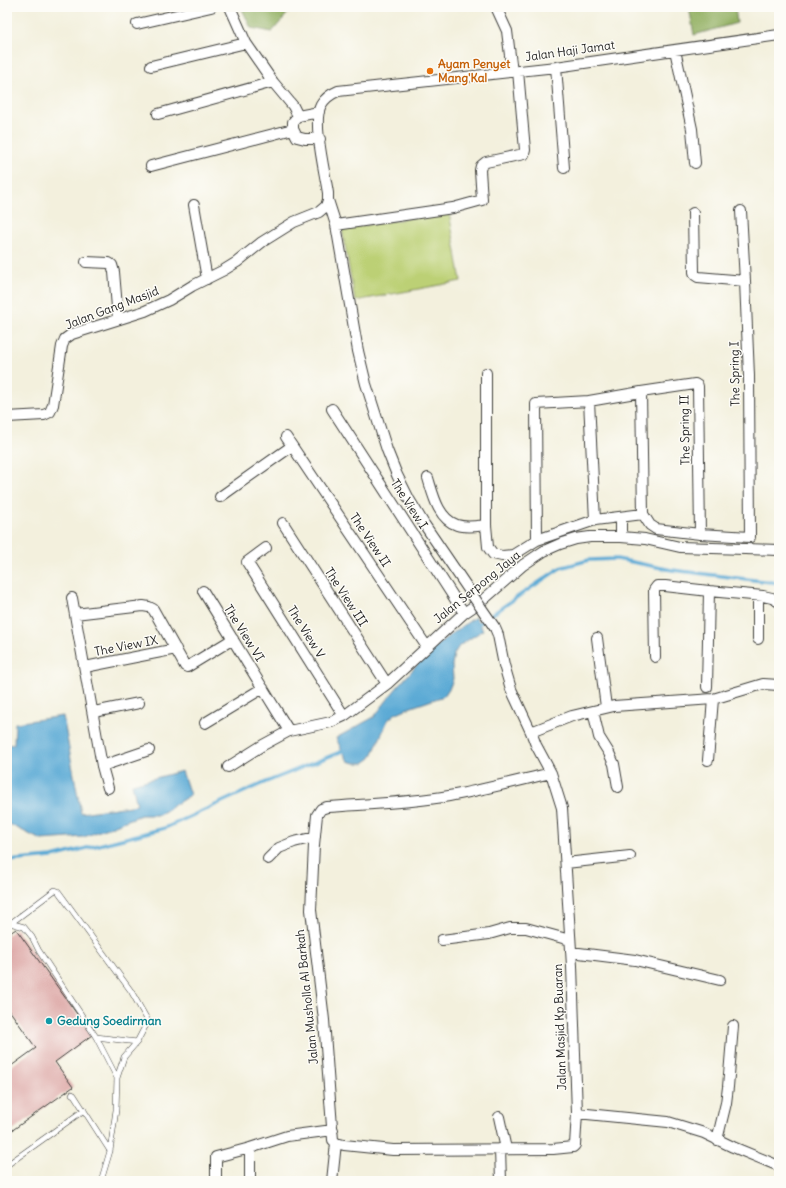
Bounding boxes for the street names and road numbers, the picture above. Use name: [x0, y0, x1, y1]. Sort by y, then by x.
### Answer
street label: Jalan Haji Jamat: [524, 37, 616, 64]
street label: Jalan Gang Masjid: [63, 283, 161, 332]
street label: The Spring I: [726, 341, 743, 407]
street label: The Spring II: [676, 395, 693, 465]
street label: The View I: [388, 476, 431, 532]
street label: The View II: [347, 510, 394, 570]
street label: Jalan Serpong Jaya: [430, 547, 523, 626]
street label: The View III: [322, 564, 371, 629]
street label: The View VI: [221, 602, 268, 664]
street label: The View V: [284, 603, 329, 661]
street label: The View IX: [93, 632, 159, 659]
street label: Jalan Musholla Al Barkah: [292, 929, 321, 1065]
street label: Jalan Masjid Kp Buaran: [550, 963, 569, 1091]

